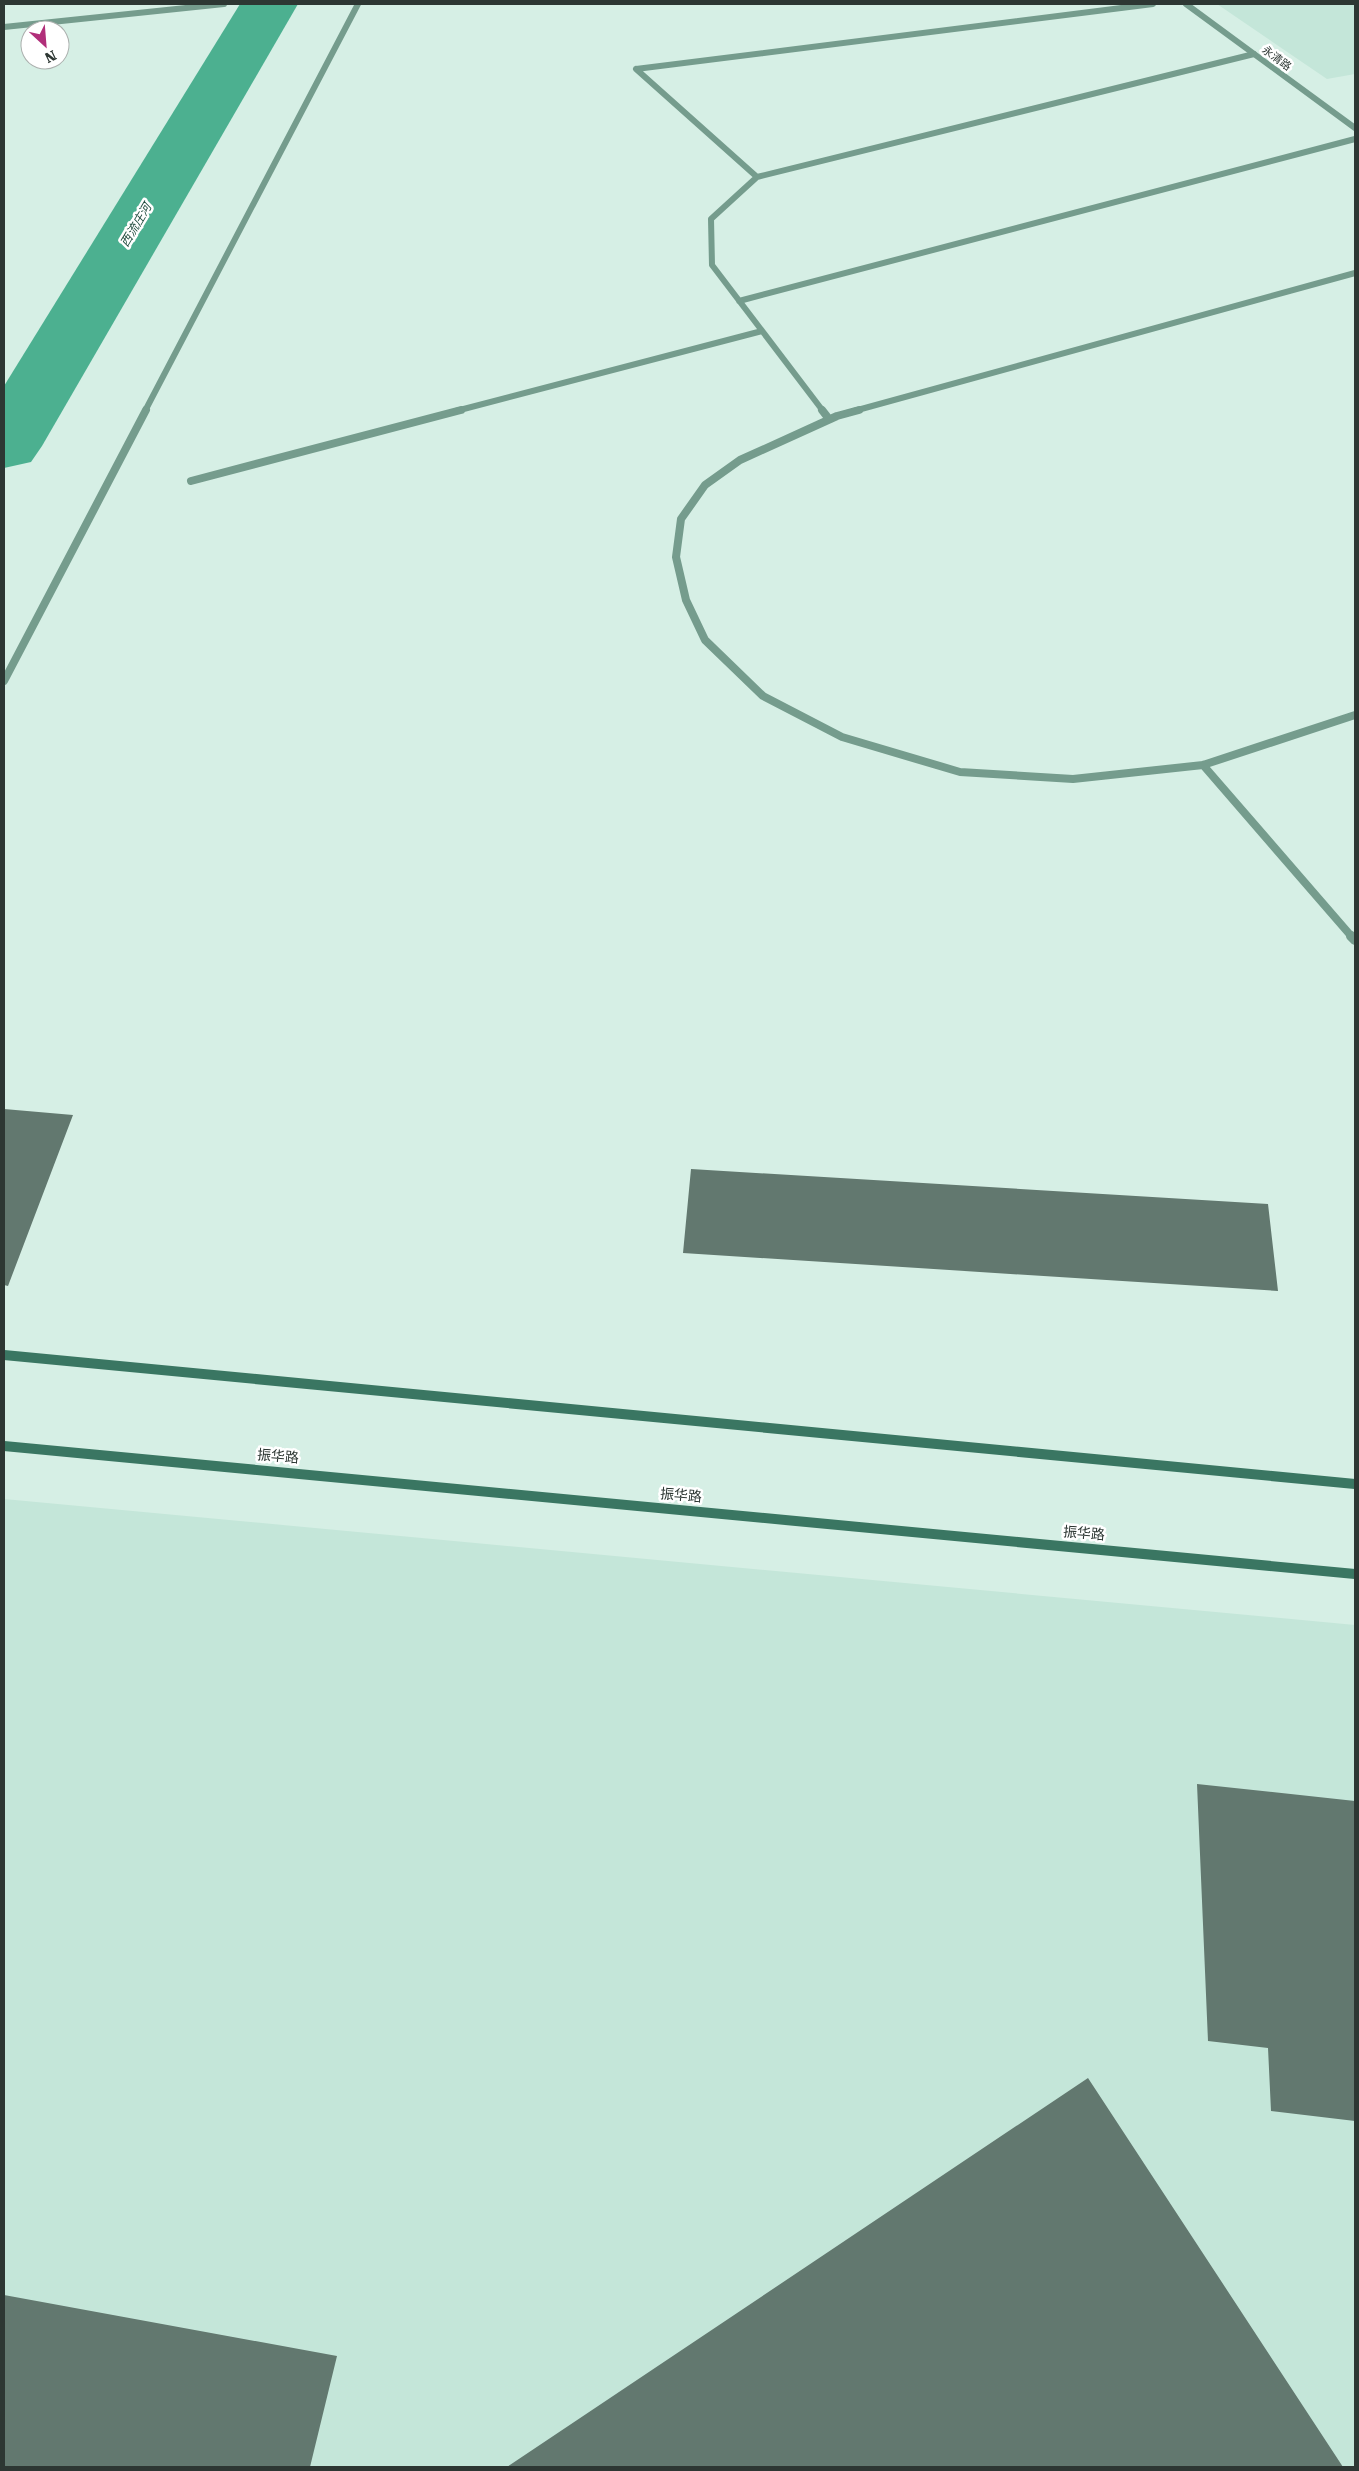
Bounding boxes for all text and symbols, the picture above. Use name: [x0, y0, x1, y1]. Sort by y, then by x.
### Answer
north arrow: [20, 20, 70, 70]
street label: 永清路: [1260, 43, 1294, 73]
text: N: [42, 47, 59, 66]
water label: 西流庄河: [118, 199, 155, 249]
street label: 振华路: [256, 1446, 300, 1466]
street label: 振华路: [659, 1485, 703, 1505]
street label: 振华路: [1062, 1523, 1106, 1543]

